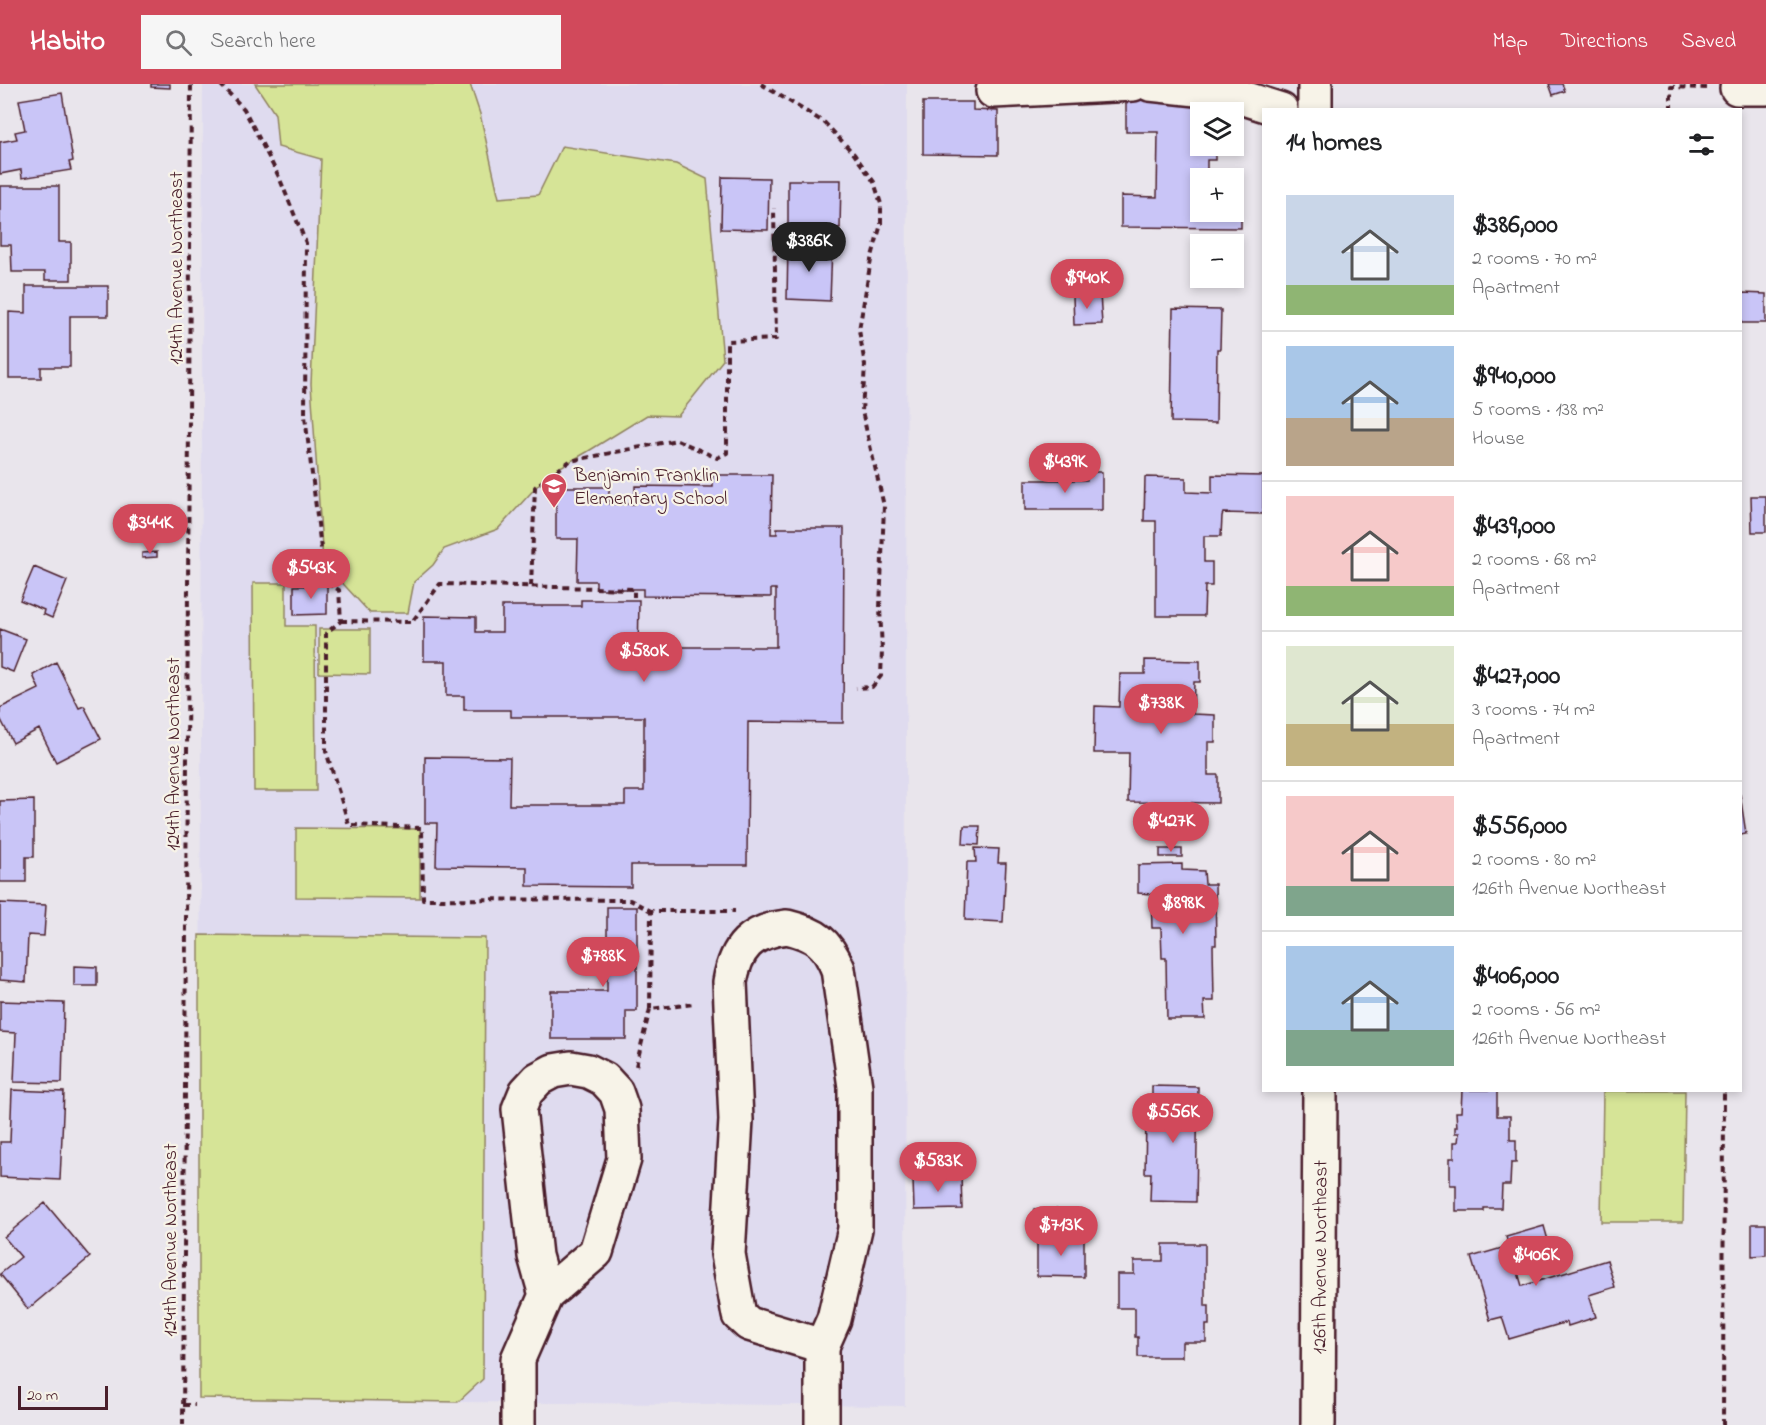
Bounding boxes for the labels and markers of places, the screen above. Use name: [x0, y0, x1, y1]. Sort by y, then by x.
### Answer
pin: $386K: [767, 222, 851, 273]
pin: $940K: [1045, 259, 1129, 310]
pin: $439K: [1023, 443, 1107, 494]
place label: Benjamin Franklin Elementary School: [573, 462, 727, 514]
school or university icon: Benjamin Franklin Elementary School: [539, 471, 569, 509]
pin: $344K: [108, 504, 192, 555]
pin: $543K: [269, 549, 353, 600]
pin: $580K: [602, 632, 686, 683]
pin: $738K: [1119, 684, 1203, 735]
pin: $427K: [1129, 802, 1213, 853]
pin: $898K: [1141, 884, 1225, 935]
pin: $788K: [561, 937, 645, 988]
pin: $556K: [1131, 1093, 1215, 1144]
pin: $583K: [896, 1142, 980, 1193]
pin: $713K: [1019, 1206, 1103, 1257]
pin: $406K: [1494, 1236, 1578, 1287]

